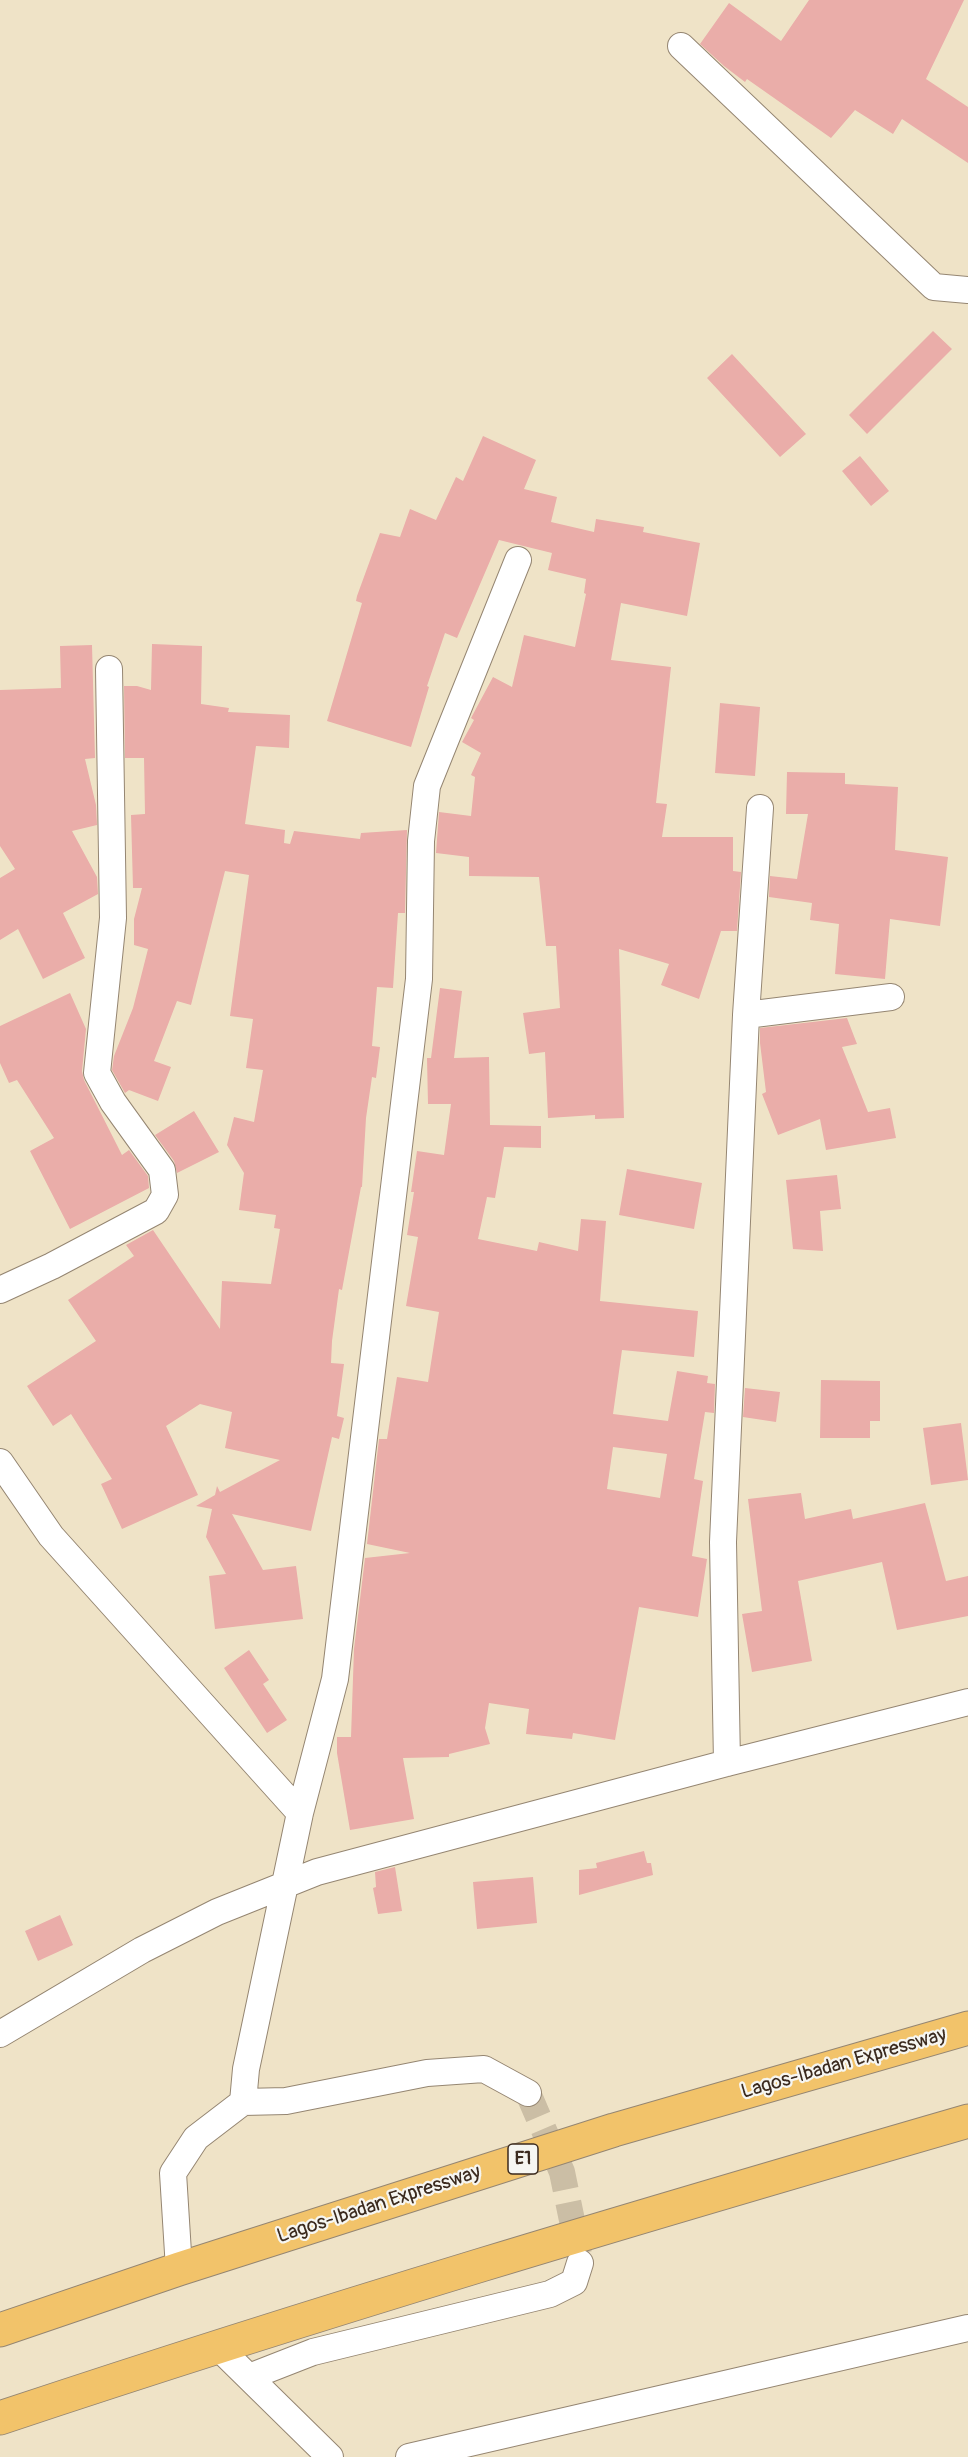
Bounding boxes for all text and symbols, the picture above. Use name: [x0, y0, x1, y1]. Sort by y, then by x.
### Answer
street label: Lagos-Ibadan Expressway: [739, 2023, 949, 2105]
road number: E1: [508, 2144, 538, 2174]
street label: Lagos-Ibadan Expressway: [274, 2161, 484, 2249]

